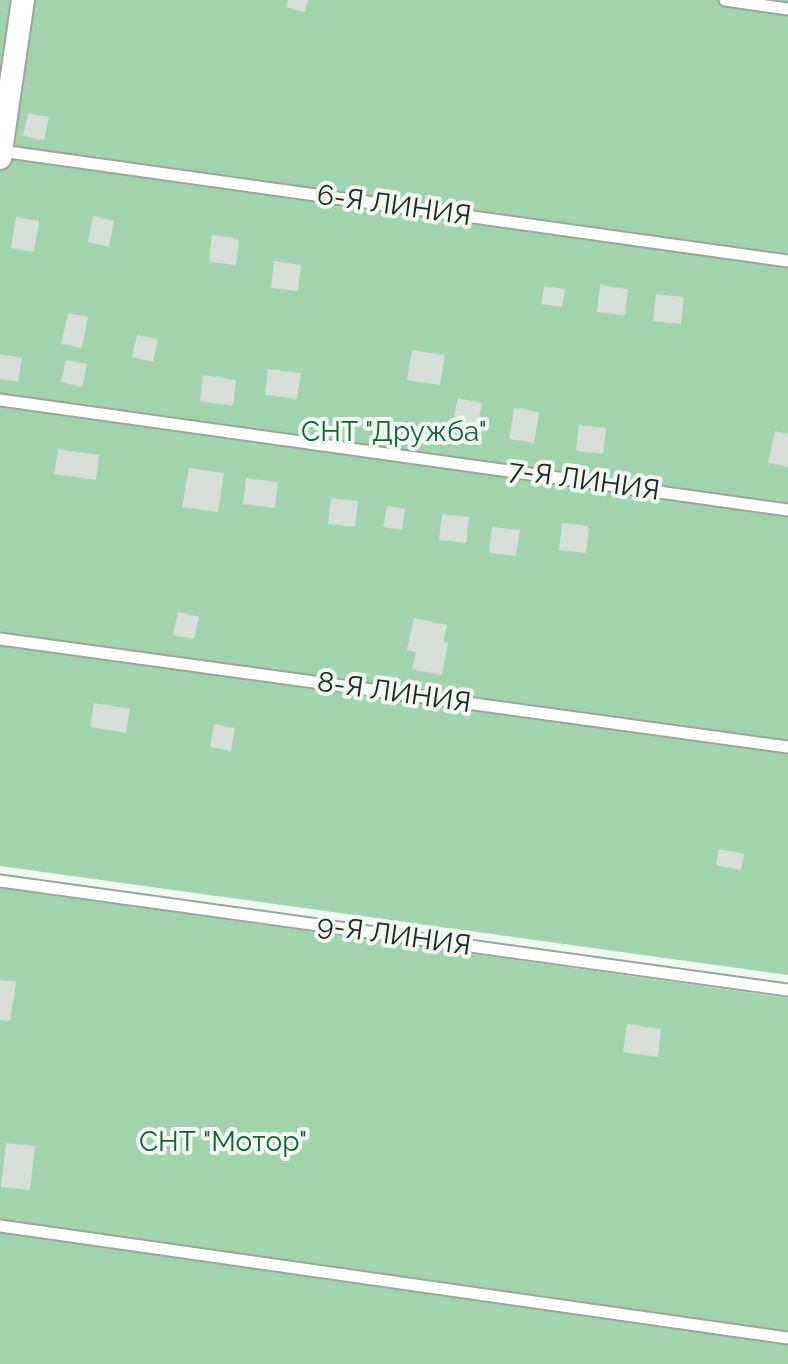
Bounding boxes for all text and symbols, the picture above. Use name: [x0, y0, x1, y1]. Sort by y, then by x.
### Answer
street label: 6-Я ЛИНИЯ: [315, 179, 473, 233]
park label: СНТ "Дружба": [301, 416, 487, 450]
street label: 7-Я ЛИНИЯ: [506, 454, 662, 508]
street label: 8-Я ЛИНИЯ: [315, 666, 473, 720]
street label: 9-Я ЛИНИЯ: [315, 909, 473, 963]
park label: СНТ "Мотор": [139, 1126, 307, 1160]

